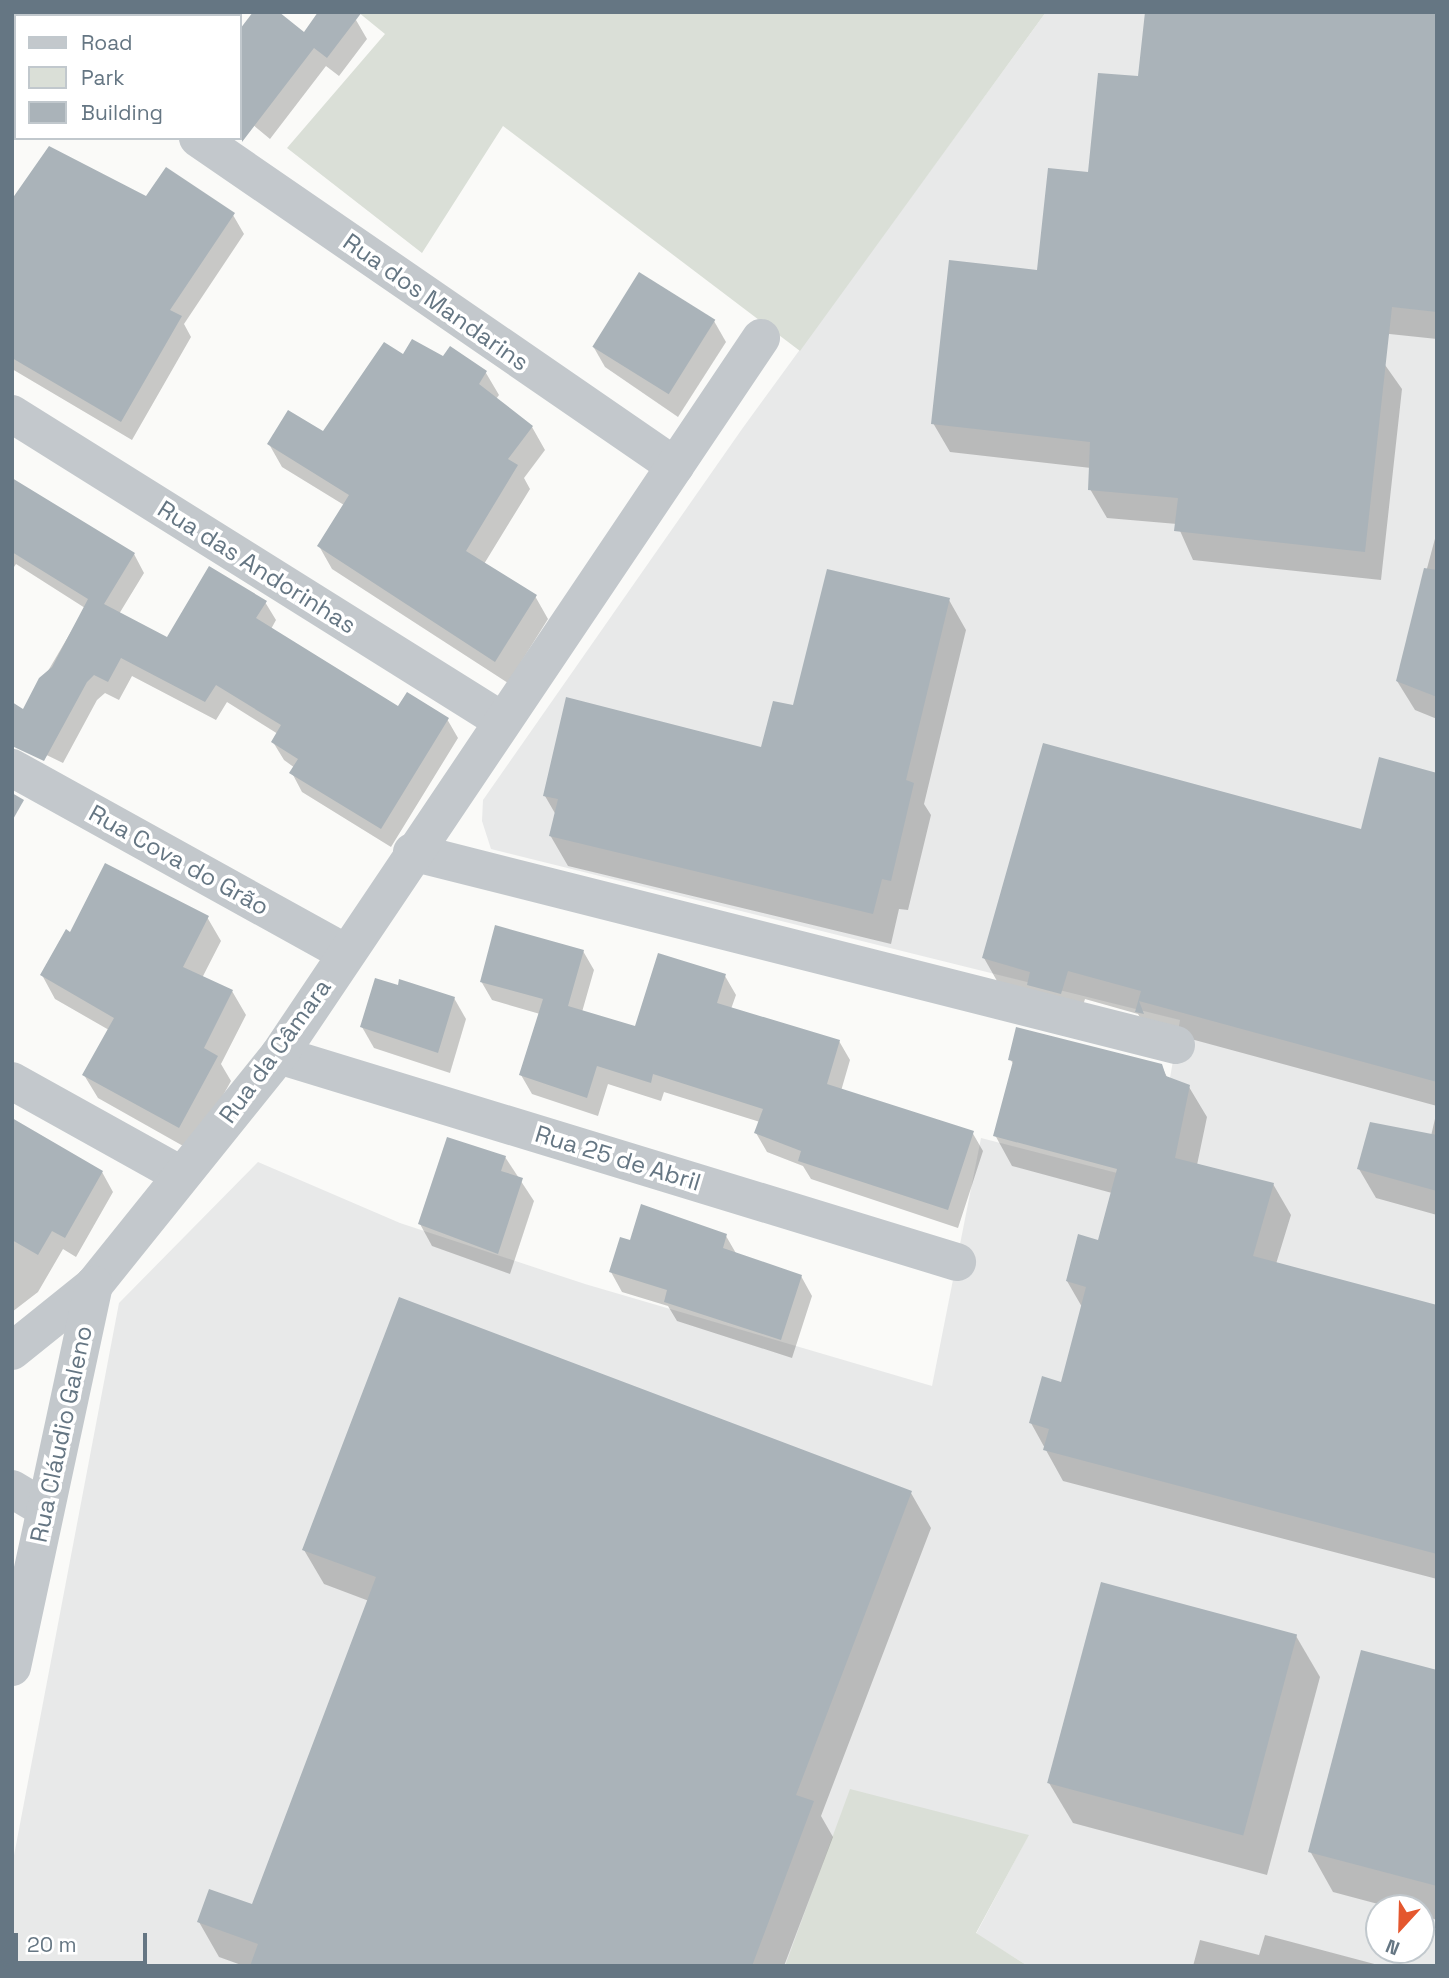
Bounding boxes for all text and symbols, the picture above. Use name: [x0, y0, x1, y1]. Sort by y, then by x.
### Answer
legend: [14, 14, 242, 140]
text: Road: [81, 29, 133, 56]
text: Park: [81, 64, 125, 91]
text: Building: [81, 99, 163, 126]
street label: Rua dos Mandarins: [338, 227, 534, 377]
street label: Rua das Andorinhas: [152, 494, 362, 640]
street label: Rua Cova do Grão: [84, 799, 274, 921]
street label: Rua da Câmara: [213, 973, 337, 1129]
street label: Rua 25 de Abril: [532, 1119, 704, 1197]
street label: Rua Cláudio Galeno: [24, 1323, 98, 1545]
north arrow: [1365, 1894, 1435, 1964]
scale bar: [18, 1918, 150, 1962]
text: 20 m: [27, 1931, 77, 1958]
text: N: [1382, 1933, 1403, 1961]

